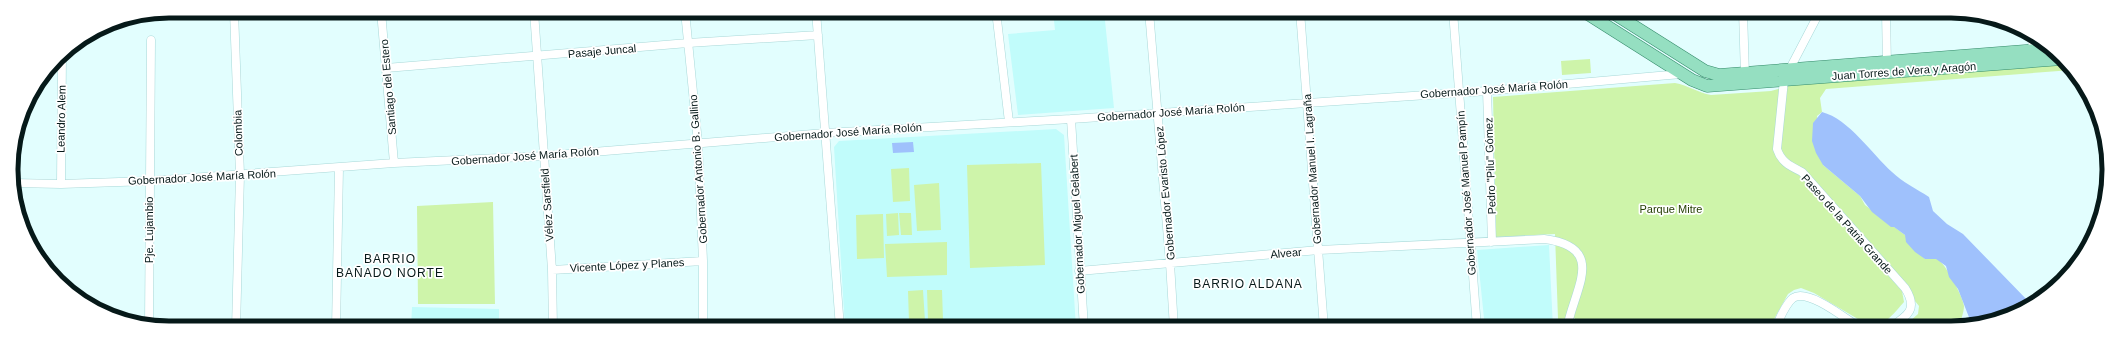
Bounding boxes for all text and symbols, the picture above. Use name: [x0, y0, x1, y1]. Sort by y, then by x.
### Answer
street label: Santiago del Estero: [378, 39, 398, 135]
street label: Pasaje Juncal: [567, 42, 637, 60]
street label: Juan Torres de Vera y Aragón: [1831, 60, 1977, 82]
street label: Gobernador José María Rolón: [1420, 78, 1568, 100]
street label: Leandro Alem: [54, 85, 68, 153]
street label: Gobernador Manuel I. Lagraña: [1301, 93, 1323, 244]
street label: Gobernador Antonio B. Gallino: [687, 94, 709, 244]
street label: Gobernador José María Rolón: [1097, 101, 1245, 123]
street label: Colombia: [231, 109, 245, 156]
street label: Gobernador José Manuel Pampín: [1454, 110, 1478, 276]
street label: Pedro "Pilu" Gómez: [1482, 117, 1498, 215]
street label: Gobernador José María Rolón: [774, 121, 922, 143]
street label: Gobernador Evaristo López: [1153, 125, 1177, 261]
street label: Gobernador José María Rolón: [451, 145, 599, 167]
street label: Gobernador Miguel Gelabert: [1067, 154, 1087, 294]
street label: Gobernador José María Rolón: [128, 167, 276, 187]
street label: Vélez Sarsfield: [538, 168, 556, 242]
street label: Paseo de la Patria Grande: [1799, 172, 1895, 276]
street label: Pje. Lujambio: [143, 197, 155, 263]
park label: Parque Mitre: [1640, 203, 1702, 215]
street label: Alvear: [1270, 246, 1302, 260]
district label: BARRIO BAÑADO NORTE: [336, 252, 444, 280]
street label: Vicente López y Planes: [569, 256, 685, 274]
district label: BARRIO ALDANA: [1193, 277, 1303, 291]

